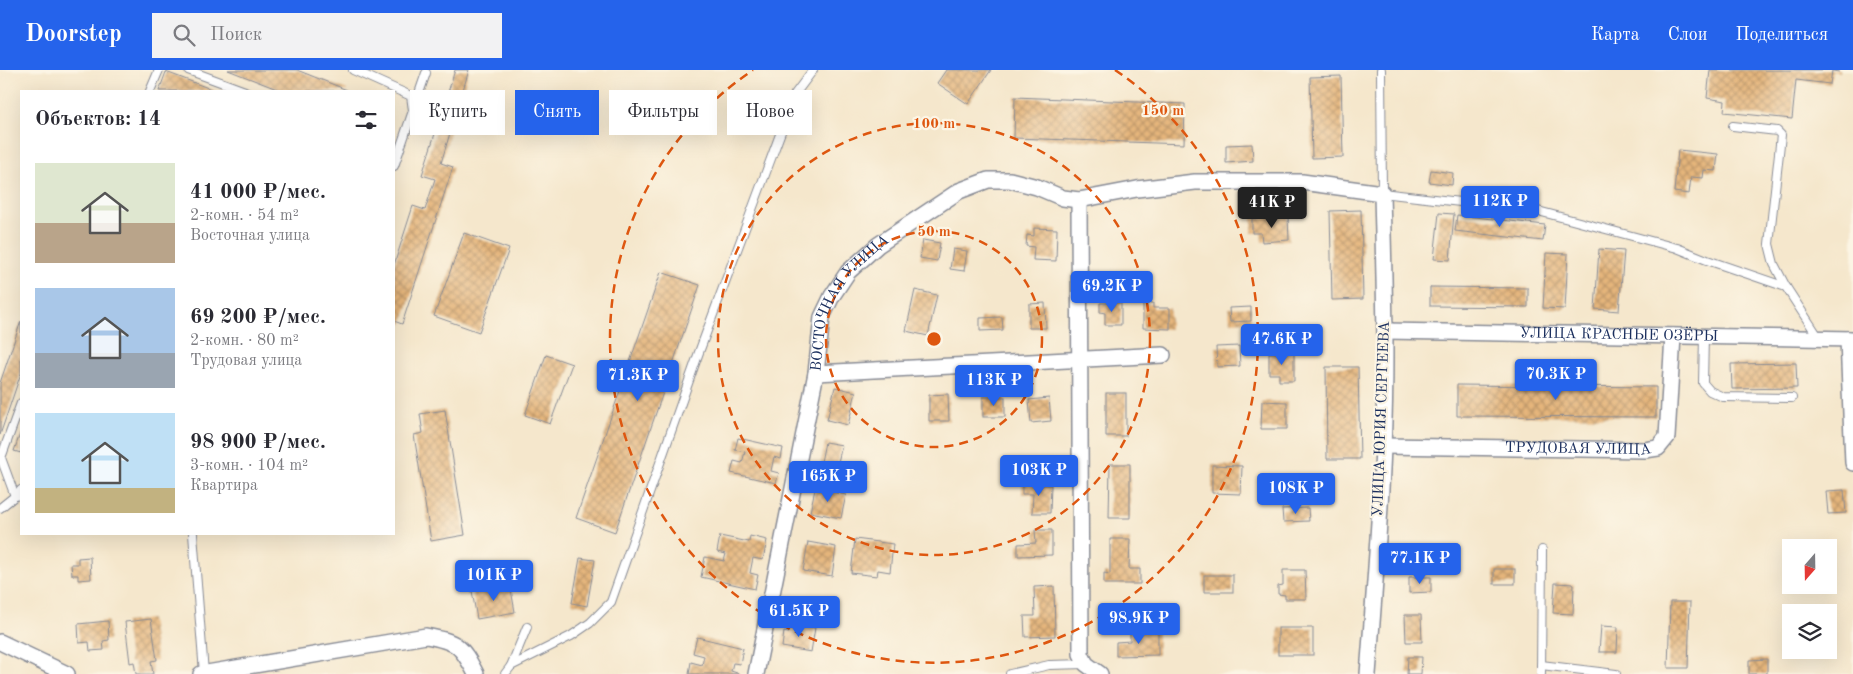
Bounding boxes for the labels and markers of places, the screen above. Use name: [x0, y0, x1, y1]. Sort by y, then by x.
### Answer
pin: 41K ₽: [1237, 186, 1307, 229]
pin: 112K ₽: [1459, 186, 1541, 228]
pin: 69.2K ₽: [1066, 270, 1158, 313]
pin: 47.6K ₽: [1236, 324, 1328, 366]
centre of rings: [925, 330, 943, 348]
pin: 70.3K ₽: [1510, 358, 1602, 401]
pin: 71.3K ₽: [592, 360, 684, 402]
pin: 113K ₽: [953, 364, 1035, 407]
pin: 103K ₽: [998, 454, 1080, 497]
pin: 165K ₽: [787, 460, 869, 503]
pin: 108K ₽: [1255, 472, 1337, 515]
pin: 77.1K ₽: [1374, 542, 1466, 585]
pin: 101K ₽: [453, 560, 535, 602]
pin: 61.5K ₽: [753, 596, 845, 638]
pin: 98.9K ₽: [1093, 602, 1185, 645]

